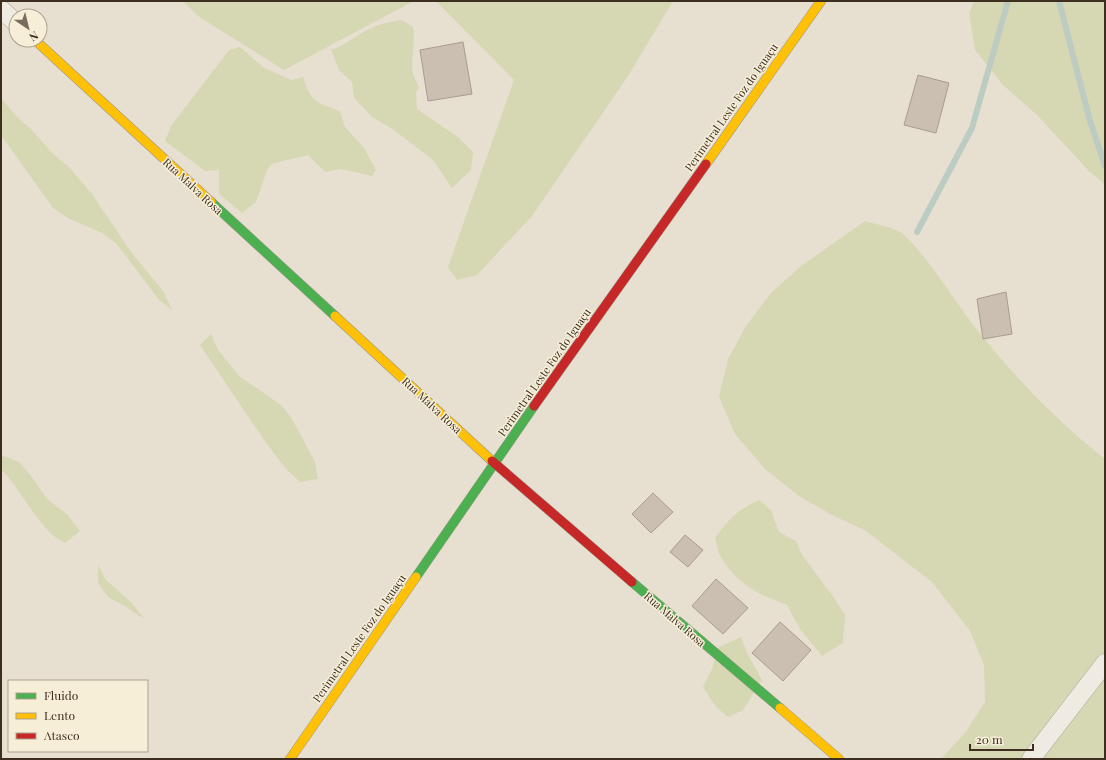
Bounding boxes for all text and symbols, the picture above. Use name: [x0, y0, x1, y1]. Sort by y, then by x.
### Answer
north arrow: [8, 8, 48, 48]
text: N: [26, 28, 42, 45]
street label: Perimetral Leste Foz do Iguaçu: [681, 40, 781, 174]
street label: Rua Malva Rosa: [160, 154, 227, 218]
street label: Perimetral Leste Foz do Iguaçu: [494, 305, 594, 439]
street label: Rua Malva Rosa: [399, 373, 466, 437]
street label: Perimetral Leste Foz do Iguaçu: [309, 571, 409, 705]
street label: Rua Malva Rosa: [641, 588, 709, 650]
legend: [8, 680, 148, 752]
text: Fluido: [44, 687, 79, 703]
text: Lento: [44, 707, 76, 723]
scale bar: [970, 726, 1033, 752]
text: Atasco: [43, 727, 80, 743]
text: 20 m: [976, 731, 1003, 747]

